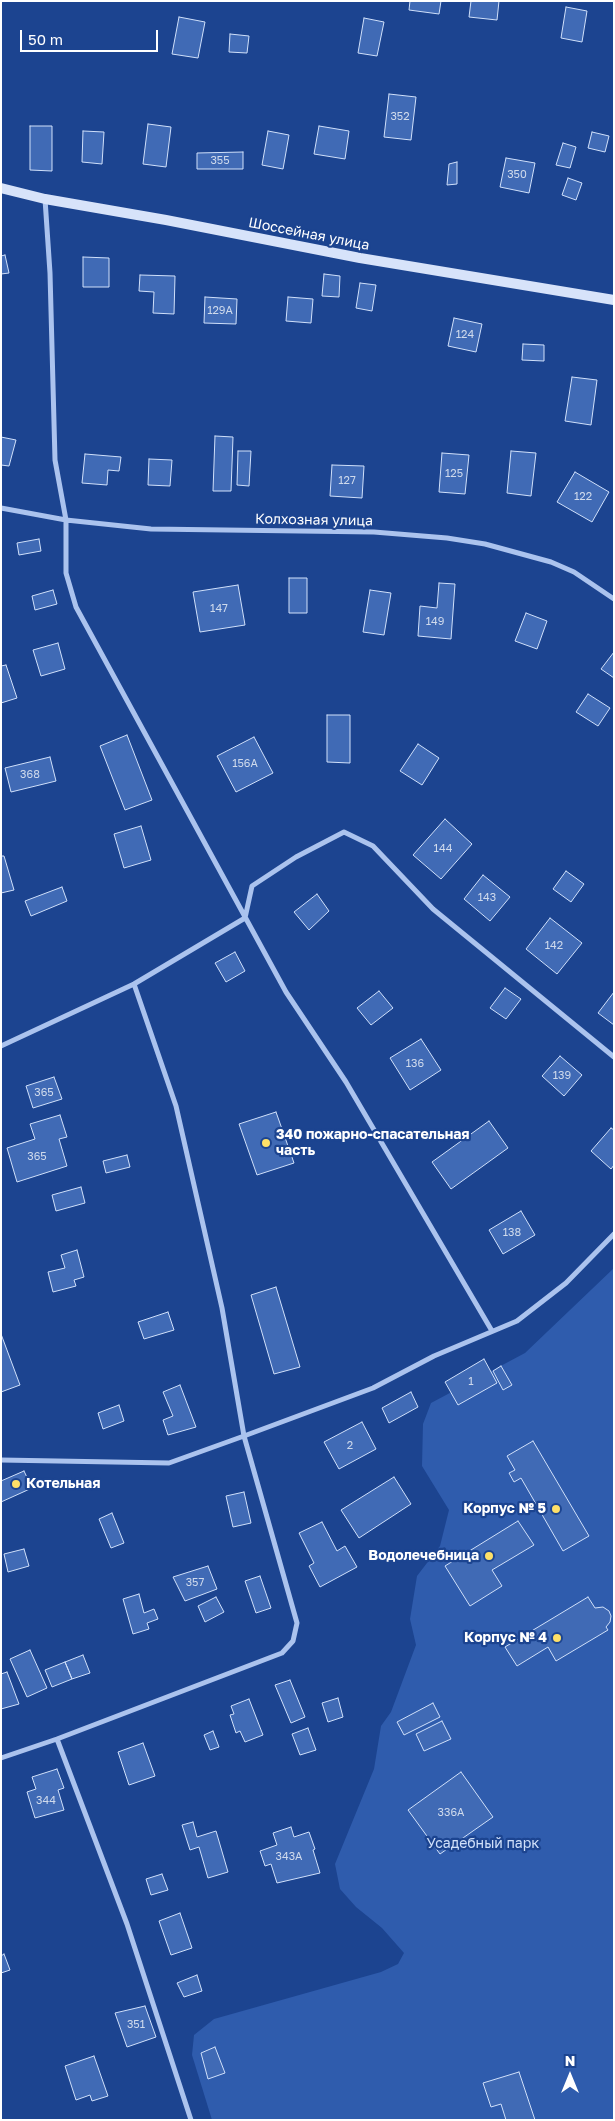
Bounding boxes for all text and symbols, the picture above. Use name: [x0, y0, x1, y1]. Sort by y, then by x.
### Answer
scale bar: [22, 20, 160, 52]
text: 50 m: [28, 30, 63, 48]
house number: 352: [390, 110, 410, 124]
house number: 355: [210, 154, 230, 168]
house number: 350: [507, 168, 527, 182]
street label: Шоссейная улица: [247, 214, 371, 254]
house number: 129А: [207, 304, 233, 318]
house number: 124: [456, 328, 474, 342]
house number: 125: [445, 467, 463, 481]
house number: 127: [338, 474, 356, 488]
house number: 122: [574, 490, 592, 504]
street label: Колхозная улица: [255, 511, 373, 529]
house number: 147: [210, 602, 228, 616]
house number: 149: [426, 615, 444, 629]
house number: 156А: [232, 757, 258, 771]
house number: 368: [20, 768, 40, 782]
house number: 144: [434, 842, 452, 856]
house number: 143: [478, 891, 496, 905]
house number: 142: [545, 939, 563, 953]
house number: 136: [406, 1057, 424, 1071]
house number: 139: [553, 1069, 571, 1083]
house number: 365: [34, 1086, 54, 1100]
place label: 340 пожарно-спасательная часть: [276, 1127, 469, 1160]
marker: 340 пожарно-спасательная часть: [260, 1137, 272, 1149]
house number: 365: [27, 1150, 47, 1164]
house number: 138: [503, 1226, 521, 1240]
house number: 1: [468, 1375, 474, 1389]
house number: 2: [347, 1439, 353, 1453]
place label: Котельная: [26, 1476, 100, 1492]
marker: Котельная: [10, 1478, 22, 1490]
place label: Корпус № 5: [463, 1501, 546, 1517]
marker: Корпус № 5: [550, 1503, 562, 1515]
place label: Водолечебница: [368, 1548, 479, 1564]
marker: Водолечебница: [483, 1550, 495, 1562]
house number: 357: [186, 1576, 204, 1590]
place label: Корпус № 4: [464, 1630, 547, 1646]
marker: Корпус № 4: [551, 1632, 563, 1644]
house number: 344: [36, 1794, 56, 1808]
house number: 336А: [438, 1806, 464, 1820]
park label: Усадебный парк: [427, 1836, 539, 1852]
house number: 343А: [276, 1850, 302, 1864]
house number: 351: [127, 2018, 145, 2032]
north arrow: [545, 2051, 595, 2101]
text: N: [565, 2052, 575, 2069]

